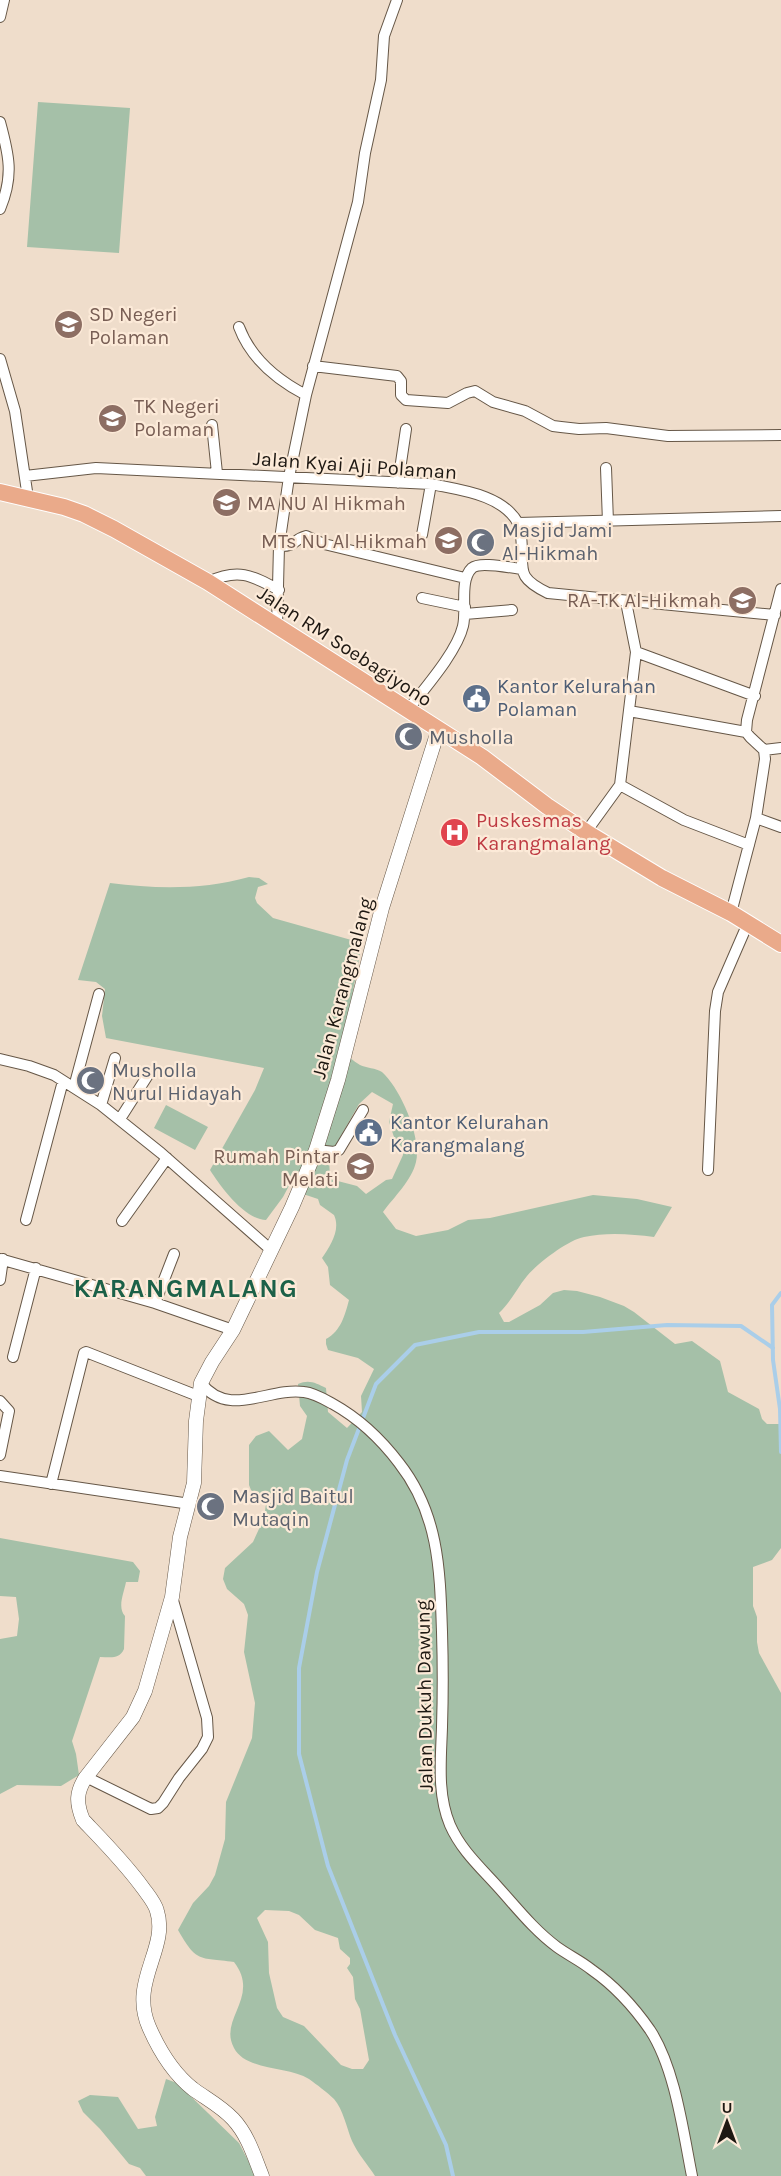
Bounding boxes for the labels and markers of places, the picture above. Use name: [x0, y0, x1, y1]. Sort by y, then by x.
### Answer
place label: SD Negeri Polaman: [89, 303, 178, 349]
school or university icon: SD Negeri Polaman: [52, 309, 84, 341]
place label: TK Negeri Polaman: [134, 395, 220, 441]
school or university icon: TK Negeri Polaman: [97, 402, 129, 434]
school or university icon: MA NU Al Hikmah: [210, 487, 242, 519]
place label: MA NU Al Hikmah: [247, 492, 406, 515]
place label: Masjid Jami Al-Hikmah: [502, 519, 613, 565]
school or university icon: MTs NU Al Hikmah: [432, 525, 464, 557]
mosque icon: Masjid Jami Al-Hikmah: [465, 526, 497, 558]
place label: MTs NU Al Hikmah: [261, 530, 427, 553]
school or university icon: RA-TK Al-Hikmah: [726, 584, 758, 616]
place label: RA-TK Al-Hikmah: [567, 589, 721, 612]
place label: Kantor Kelurahan Polaman: [497, 675, 656, 721]
public building icon: Kantor Kelurahan Polaman: [460, 682, 492, 714]
mosque icon: Musholla: [392, 721, 424, 753]
place label: Musholla: [429, 726, 514, 749]
place label: Puskesmas Karangmalang: [476, 809, 610, 855]
hospital icon: Puskesmas Karangmalang: [439, 816, 471, 848]
place label: Musholla Nurul Hidayah: [112, 1059, 242, 1105]
mosque icon: Musholla Nurul Hidayah: [75, 1065, 107, 1097]
place label: Kantor Kelurahan Karangmalang: [390, 1111, 549, 1157]
public building icon: Kantor Kelurahan Karangmalang: [353, 1117, 385, 1149]
place label: Rumah Pintar Melati: [213, 1145, 340, 1191]
school or university icon: Rumah Pintar Melati: [344, 1151, 376, 1183]
place label: Masjid Baitul Mutaqin: [232, 1485, 354, 1531]
mosque icon: Masjid Baitul Mutaqin: [195, 1491, 227, 1523]

